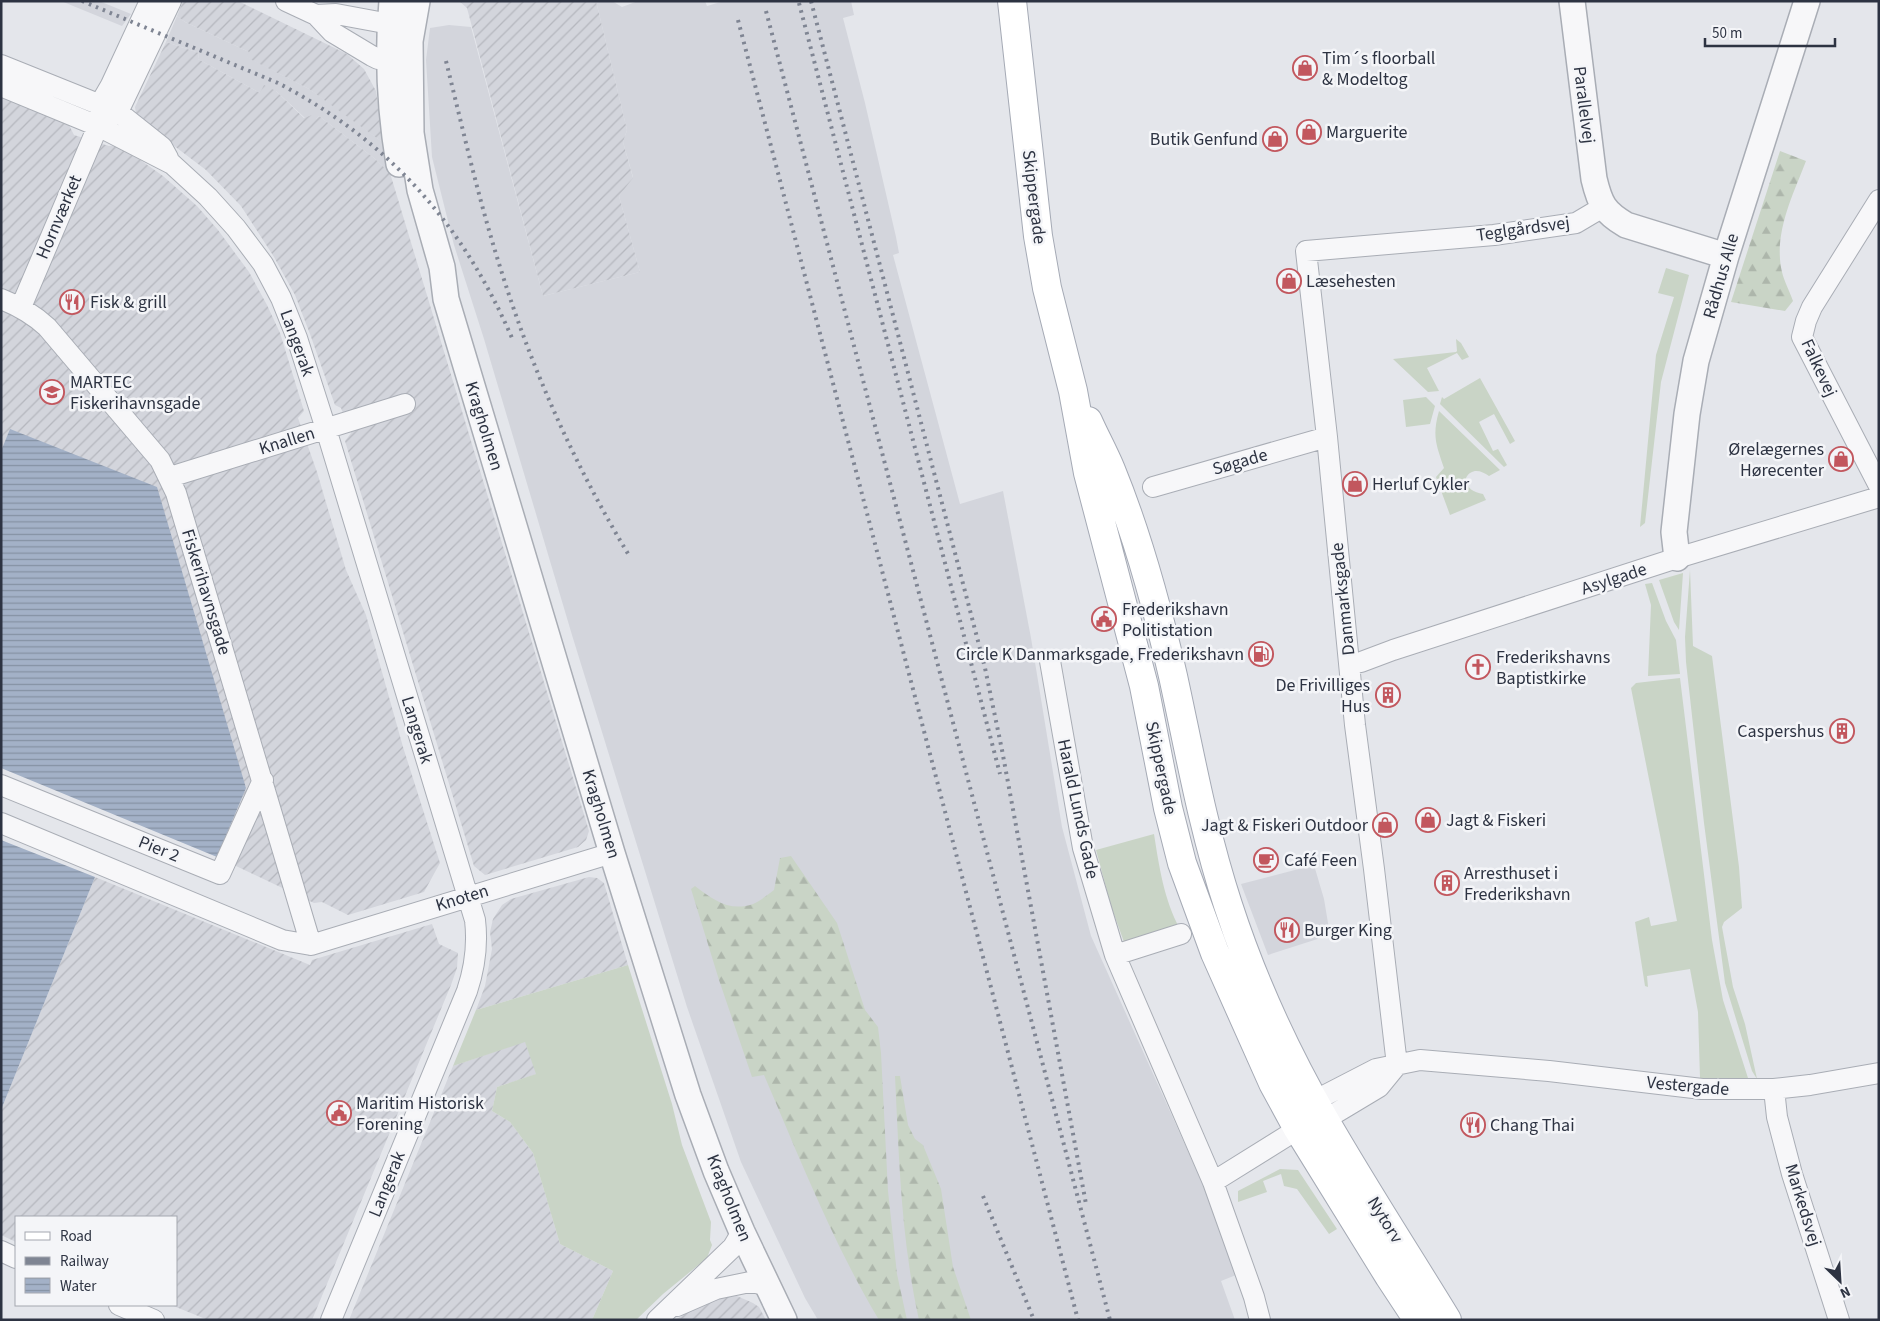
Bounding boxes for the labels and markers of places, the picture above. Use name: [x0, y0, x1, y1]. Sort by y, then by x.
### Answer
place label: Tim´s floorball & Modeltog: [1322, 46, 1435, 92]
shop icon: Tim´s floorball & Modeltog: [1292, 55, 1318, 81]
shop icon: Marguerite: [1296, 119, 1322, 145]
place label: Marguerite: [1326, 120, 1408, 145]
shop icon: Butik Genfund: [1262, 126, 1288, 152]
place label: Butik Genfund: [1150, 127, 1258, 152]
shop icon: Læsehesten: [1276, 268, 1302, 294]
place label: Læsehesten: [1306, 269, 1396, 294]
restaurant icon: Fisk & grill: [59, 289, 85, 315]
place label: Fisk & grill: [90, 290, 167, 315]
place label: MARTEC Fiskerihavnsgade: [70, 370, 201, 416]
school or university icon: MARTEC Fiskerihavnsgade: [39, 379, 65, 405]
place label: Ørelægernes Hørecenter: [1728, 437, 1825, 483]
shop icon: Ørelægernes Hørecenter: [1828, 446, 1854, 472]
shop icon: Herluf Cykler: [1342, 471, 1368, 497]
place label: Herluf Cykler: [1372, 472, 1470, 497]
place label: Frederikshavn Politistation: [1122, 597, 1229, 643]
public building icon: Frederikshavn Politistation: [1091, 606, 1117, 632]
fuel station icon: Circle K Danmarksgade, Frederikshavn: [1248, 641, 1274, 667]
place label: Circle K Danmarksgade, Frederikshavn: [956, 642, 1244, 667]
place label: Frederikshavns Baptistkirke: [1496, 645, 1610, 691]
church icon: Frederikshavns Baptistkirke: [1465, 654, 1491, 680]
place label: De Frivilliges Hus: [1275, 673, 1370, 719]
building icon: De Frivilliges Hus: [1375, 682, 1401, 708]
building icon: Caspershus: [1829, 718, 1855, 744]
place label: Caspershus: [1737, 719, 1824, 744]
shop icon: Jagt & Fiskeri: [1415, 807, 1441, 833]
place label: Jagt & Fiskeri: [1446, 808, 1546, 833]
shop icon: Jagt & Fiskeri Outdoor: [1372, 812, 1398, 838]
place label: Jagt & Fiskeri Outdoor: [1201, 813, 1369, 838]
cafe icon: Café Feen: [1253, 847, 1279, 873]
place label: Café Feen: [1284, 848, 1357, 873]
place label: Arresthuset i Frederikshavn: [1464, 861, 1571, 907]
building icon: Arresthuset i Frederikshavn: [1434, 870, 1460, 896]
restaurant icon: Burger King: [1274, 917, 1300, 943]
place label: Burger King: [1304, 918, 1392, 943]
place label: Maritim Historisk Forening: [356, 1091, 484, 1137]
public building icon: Maritim Historisk Forening: [326, 1100, 352, 1126]
restaurant icon: Chang Thai: [1460, 1112, 1486, 1138]
place label: Chang Thai: [1490, 1113, 1575, 1138]

